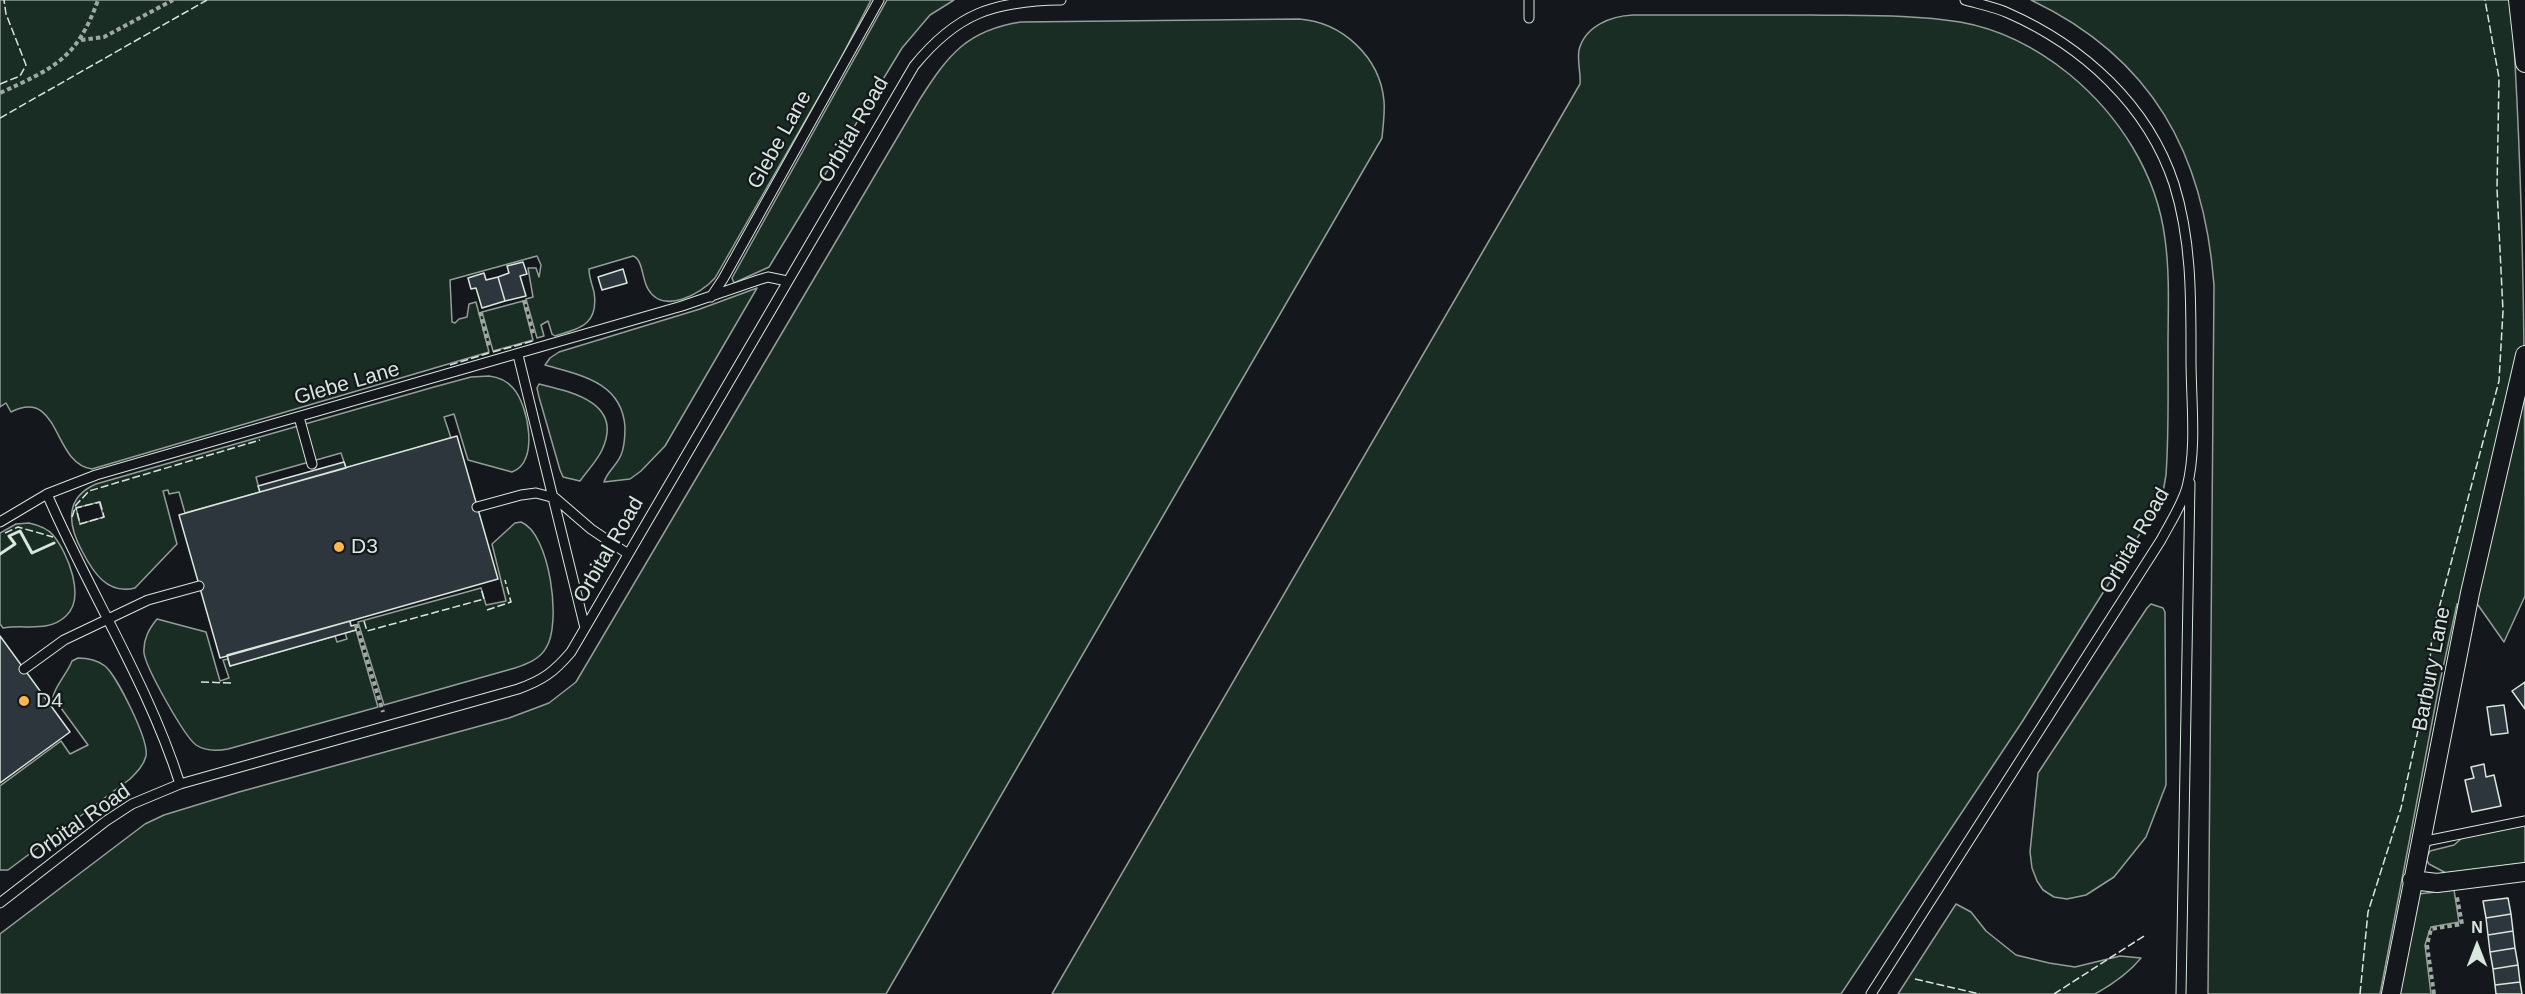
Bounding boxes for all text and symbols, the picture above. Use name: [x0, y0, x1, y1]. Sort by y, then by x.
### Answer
street label: Orbital Road: [814, 73, 894, 187]
street label: Glebe Lane: [743, 86, 817, 194]
street label: Glebe Lane: [291, 357, 403, 411]
street label: Orbital Road: [2095, 484, 2175, 598]
street label: Orbital Road: [569, 493, 649, 607]
place label: D3: [351, 534, 378, 560]
marker: D3: [332, 540, 346, 554]
street label: Barbury Lane: [2408, 605, 2456, 733]
place label: D4: [36, 688, 63, 714]
marker: D4: [17, 694, 31, 708]
street label: Orbital Road: [24, 779, 136, 867]
north arrow: [2447, 916, 2507, 976]
text: N: [2471, 919, 2483, 936]

